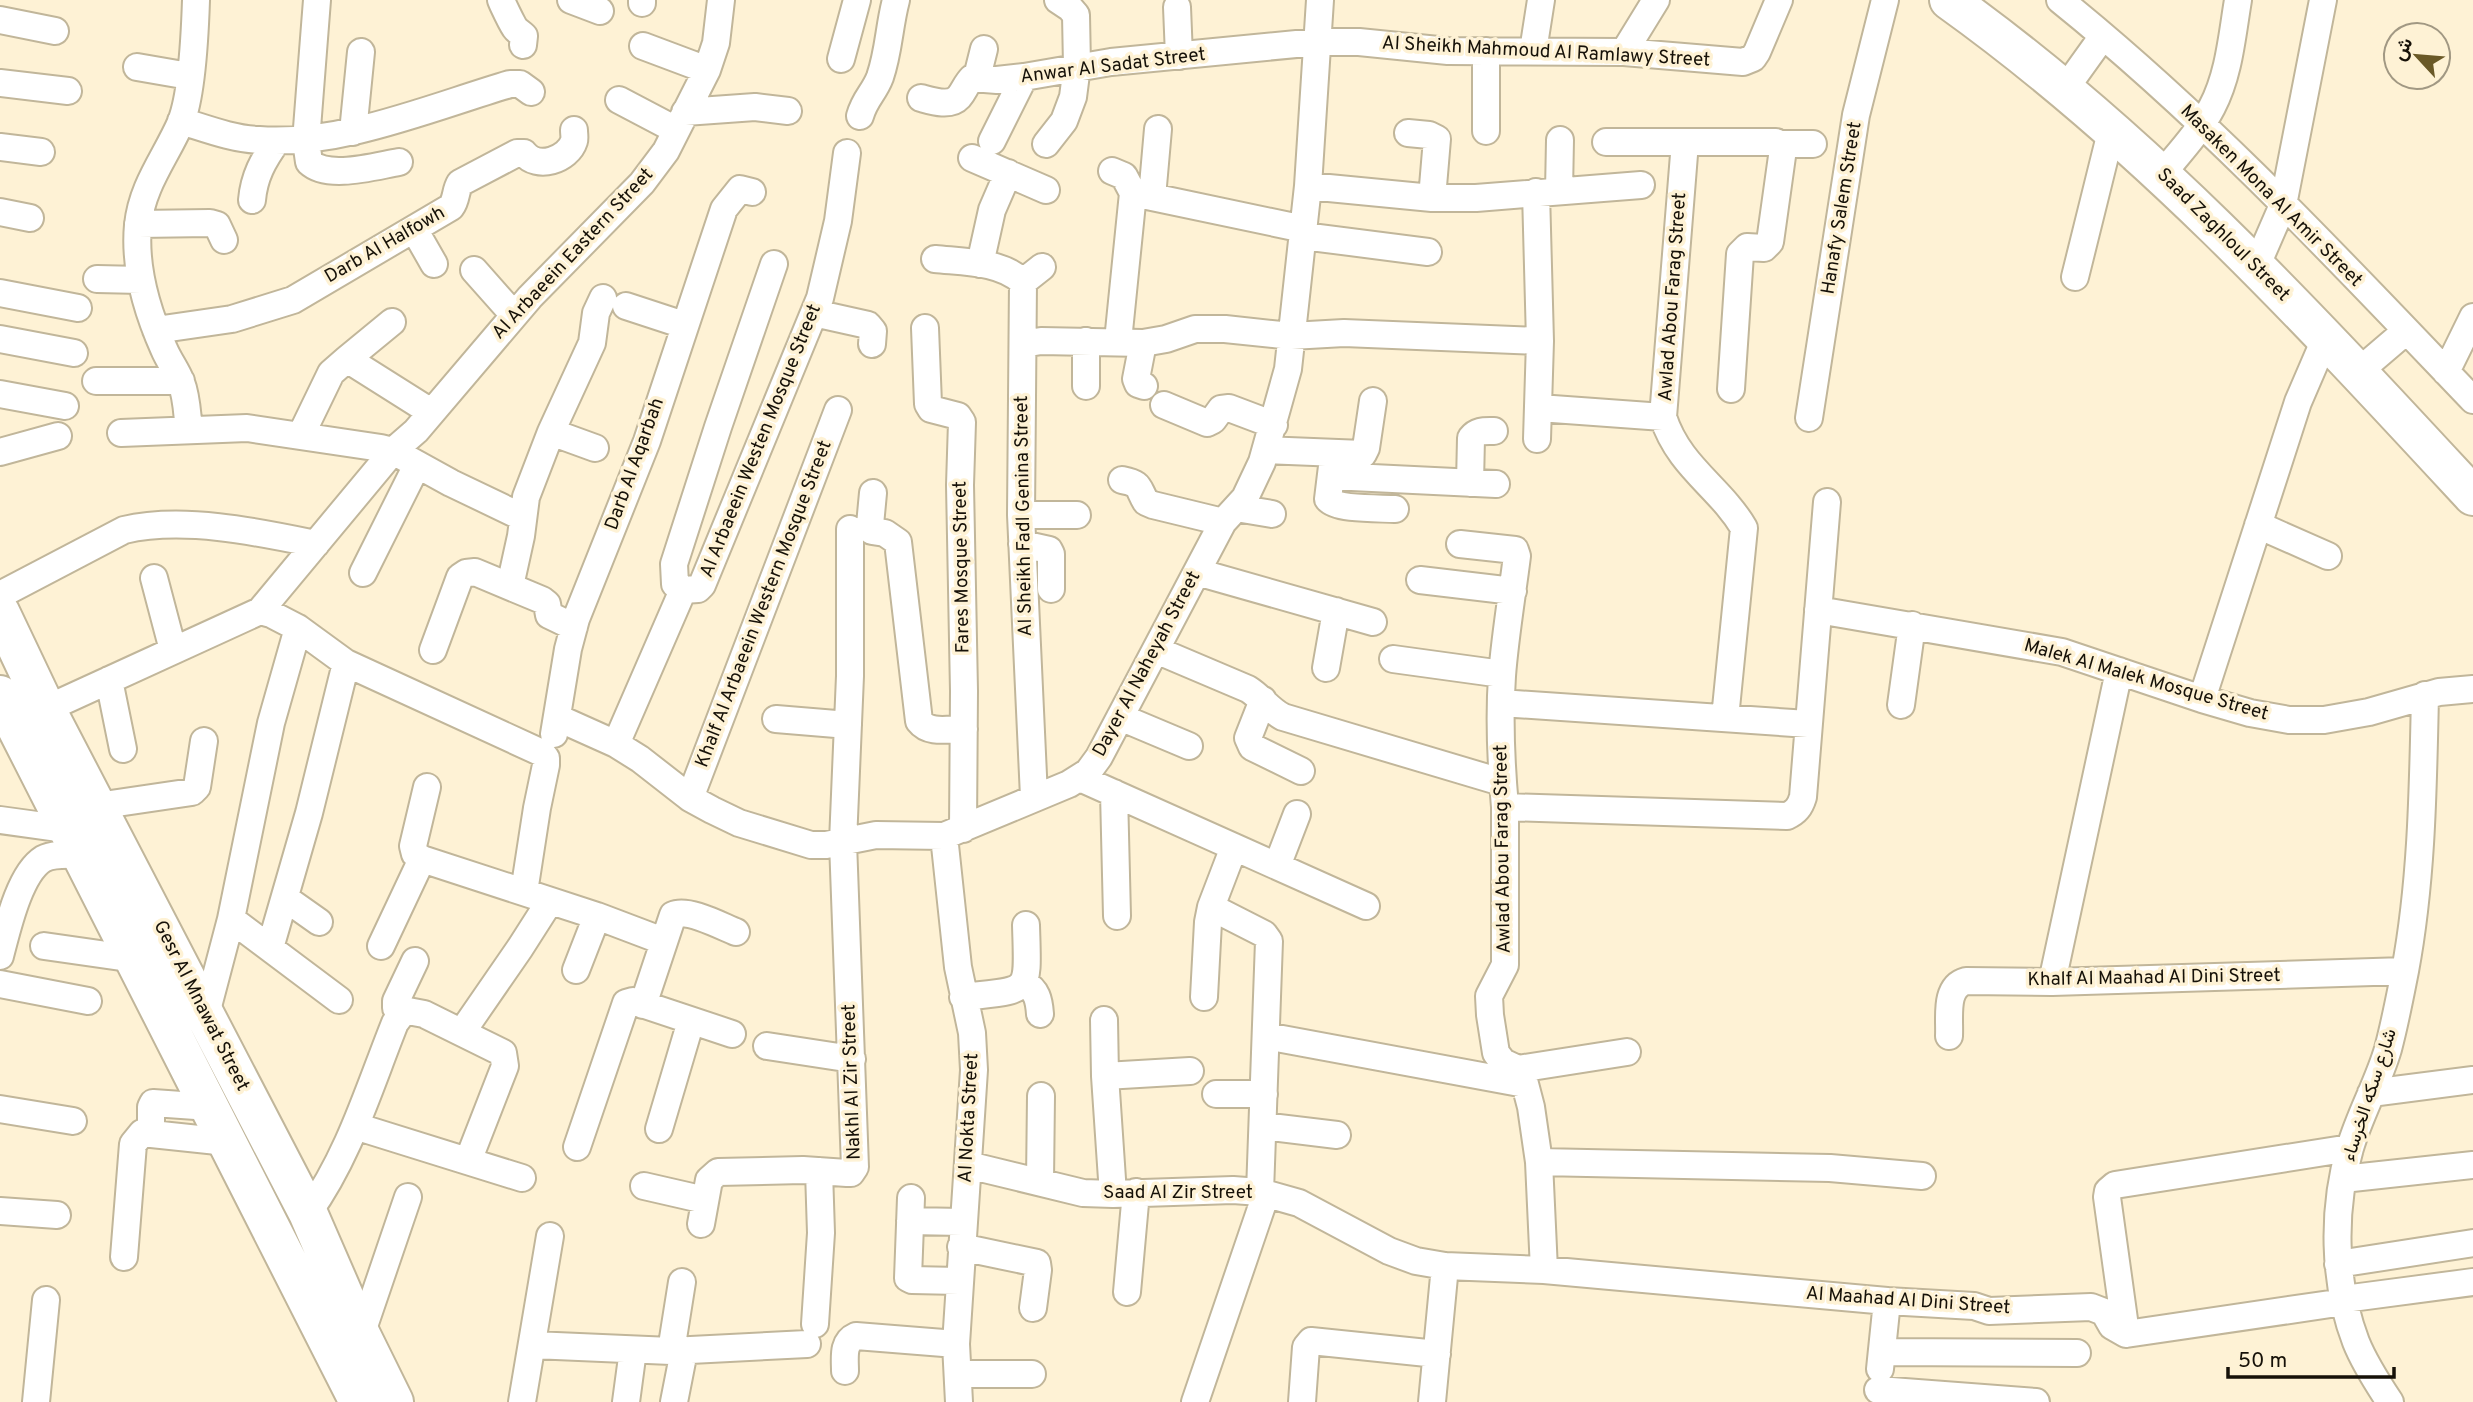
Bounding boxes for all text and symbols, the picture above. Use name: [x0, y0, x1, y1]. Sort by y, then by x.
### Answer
north arrow: [2382, 21, 2452, 91]
street label: Al Sheikh Mahmoud Al Ramlawy Street: [1381, 31, 1711, 73]
text: ش: [2388, 34, 2419, 65]
street label: Anwar Al Sadat Street: [1019, 43, 1207, 89]
street label: Masaken Mona Al Amir Street: [2175, 100, 2367, 292]
street label: Hanafy Salem Street: [1816, 120, 1868, 296]
street label: Al Arbaeein Eastern Street: [487, 163, 659, 345]
street label: Saad Zaghloul Street: [2151, 163, 2295, 307]
street label: Awlad Abou Farag Street: [1654, 192, 1692, 402]
street label: Darb Al Halfowh: [320, 201, 450, 289]
street label: Al Arbaeein Westen Mosque Street: [695, 301, 827, 581]
street label: Darb Al Aqarbah: [600, 395, 670, 533]
street label: Al Sheikh Fadl Genina Street: [1010, 395, 1038, 637]
street label: Khalf Al Arbaeein Western Mosque Street: [690, 437, 838, 771]
street label: Fares Mosque Street: [948, 481, 976, 653]
street label: Dayer Al Naheyah Street: [1088, 567, 1206, 761]
street label: Malek Al Malek Mosque Street: [2021, 634, 2271, 726]
street label: Awlad Abou Farag Street: [1489, 744, 1517, 954]
street label: Gesr Al Mnawat Street: [148, 917, 254, 1095]
street label: Khalf Al Maahad Al Dini Street: [2027, 964, 2281, 992]
street label: Nakhl Al Zir Street: [837, 1004, 867, 1160]
street label: شارع سكه الخرساء: [2337, 1026, 2403, 1164]
street label: Al Nokta Street: [954, 1052, 984, 1184]
street label: Saad Al Zir Street: [1103, 1181, 1253, 1205]
street label: Al Maahad Al Dini Street: [1805, 1282, 2011, 1320]
scale bar: [2228, 1336, 2394, 1380]
text: 50 m: [2238, 1348, 2287, 1375]

